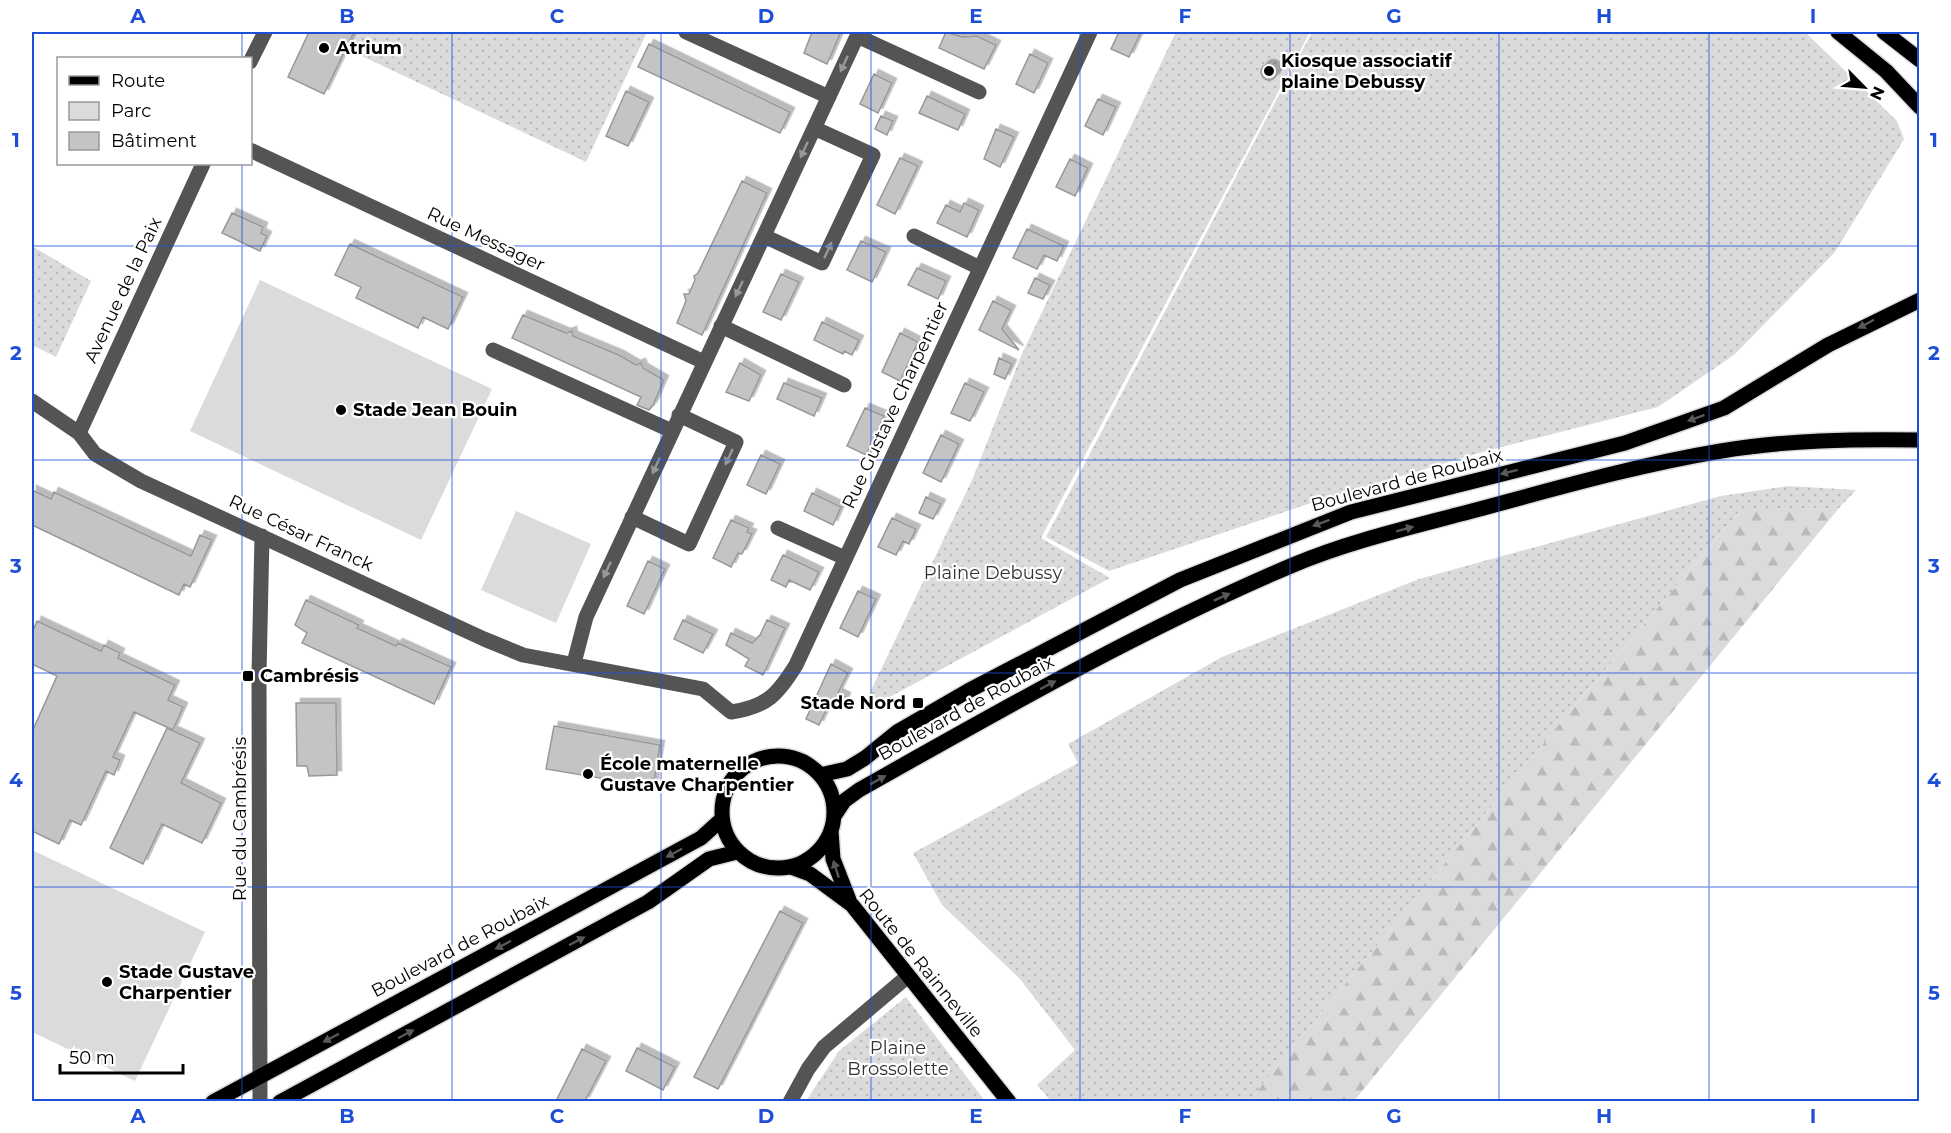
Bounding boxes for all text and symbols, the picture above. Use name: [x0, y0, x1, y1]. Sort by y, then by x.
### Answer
text: A: [129, 4, 146, 28]
text: B: [339, 4, 355, 28]
text: C: [550, 4, 565, 28]
text: D: [758, 4, 774, 28]
text: E: [969, 4, 983, 28]
text: F: [1179, 4, 1192, 28]
text: G: [1386, 4, 1402, 28]
text: H: [1596, 4, 1612, 28]
text: I: [1810, 4, 1816, 28]
place label: Atrium: [335, 37, 402, 59]
marker: Atrium: [317, 41, 331, 55]
place label: Kiosque associatif plaine Debussy: [1281, 50, 1453, 93]
one-way arrow: [840, 56, 849, 73]
legend: [57, 57, 252, 165]
north arrow: [1834, 57, 1894, 117]
marker: Kiosque associatif plaine Debussy: [1262, 64, 1276, 78]
text: Route: [111, 70, 165, 92]
text: N: [1866, 83, 1888, 103]
text: Parc: [111, 100, 151, 122]
text: 1: [12, 128, 20, 152]
text: 1: [1930, 128, 1938, 152]
text: Bâtiment: [111, 130, 197, 152]
one-way arrow: [800, 141, 809, 158]
street label: Rue Messager: [424, 202, 548, 276]
street label: Avenue de la Paix: [80, 213, 167, 366]
one-way arrow: [824, 241, 833, 258]
one-way arrow: [734, 281, 743, 298]
street label: Rue Gustave Charpentier: [837, 298, 953, 512]
one-way arrow: [1858, 319, 1875, 329]
text: 2: [10, 341, 22, 365]
text: 2: [1928, 341, 1940, 365]
place label: Stade Jean Bouin: [353, 399, 517, 421]
marker: Stade Jean Bouin: [334, 403, 348, 417]
one-way arrow: [1687, 414, 1705, 424]
street label: Boulevard de Roubaix: [1309, 444, 1506, 516]
one-way arrow: [725, 448, 734, 465]
one-way arrow: [651, 458, 660, 475]
one-way arrow: [1500, 467, 1518, 477]
street label: Rue César Franck: [225, 490, 377, 576]
one-way arrow: [1312, 518, 1330, 528]
one-way arrow: [1396, 524, 1414, 534]
text: 3: [9, 554, 22, 578]
text: 3: [1927, 554, 1940, 578]
one-way arrow: [603, 562, 612, 579]
park label: Plaine Debussy: [924, 562, 1062, 584]
one-way arrow: [1214, 592, 1232, 602]
street label: Boulevard de Roubaix: [874, 650, 1058, 766]
place label: Cambrésis: [260, 665, 359, 687]
marker: Cambrésis: [241, 669, 255, 683]
one-way arrow: [1040, 680, 1057, 690]
place label: Stade Nord: [801, 692, 906, 714]
marker: Stade Nord: [911, 696, 925, 710]
street label: Rue du Cambrésis: [229, 737, 251, 901]
place label: École maternelle Gustave Charpentier: [600, 753, 794, 796]
marker: École maternelle Gustave Charpentier: [581, 767, 595, 781]
text: 4: [9, 768, 23, 792]
text: 4: [1927, 768, 1941, 792]
one-way arrow: [870, 774, 886, 785]
one-way arrow: [666, 848, 683, 858]
one-way arrow: [831, 860, 841, 878]
street label: Route de Rainneville: [854, 884, 988, 1042]
street label: Boulevard de Roubaix: [367, 890, 553, 1002]
one-way arrow: [569, 936, 586, 946]
one-way arrow: [494, 940, 511, 950]
place label: Stade Gustave Charpentier: [119, 961, 254, 1004]
marker: Stade Gustave Charpentier: [100, 975, 114, 989]
text: 5: [10, 981, 22, 1005]
text: 5: [1928, 981, 1940, 1005]
one-way arrow: [397, 1029, 414, 1039]
one-way arrow: [322, 1033, 339, 1043]
scale bar: [60, 1037, 183, 1075]
park label: Plaine Brossolette: [847, 1037, 949, 1080]
text: 50 m: [69, 1047, 115, 1069]
text: A: [129, 1104, 146, 1128]
text: B: [339, 1104, 355, 1128]
text: C: [550, 1104, 565, 1128]
text: D: [758, 1104, 774, 1128]
text: E: [969, 1104, 983, 1128]
text: F: [1179, 1104, 1192, 1128]
text: G: [1386, 1104, 1402, 1128]
text: H: [1596, 1104, 1612, 1128]
text: I: [1810, 1104, 1816, 1128]

